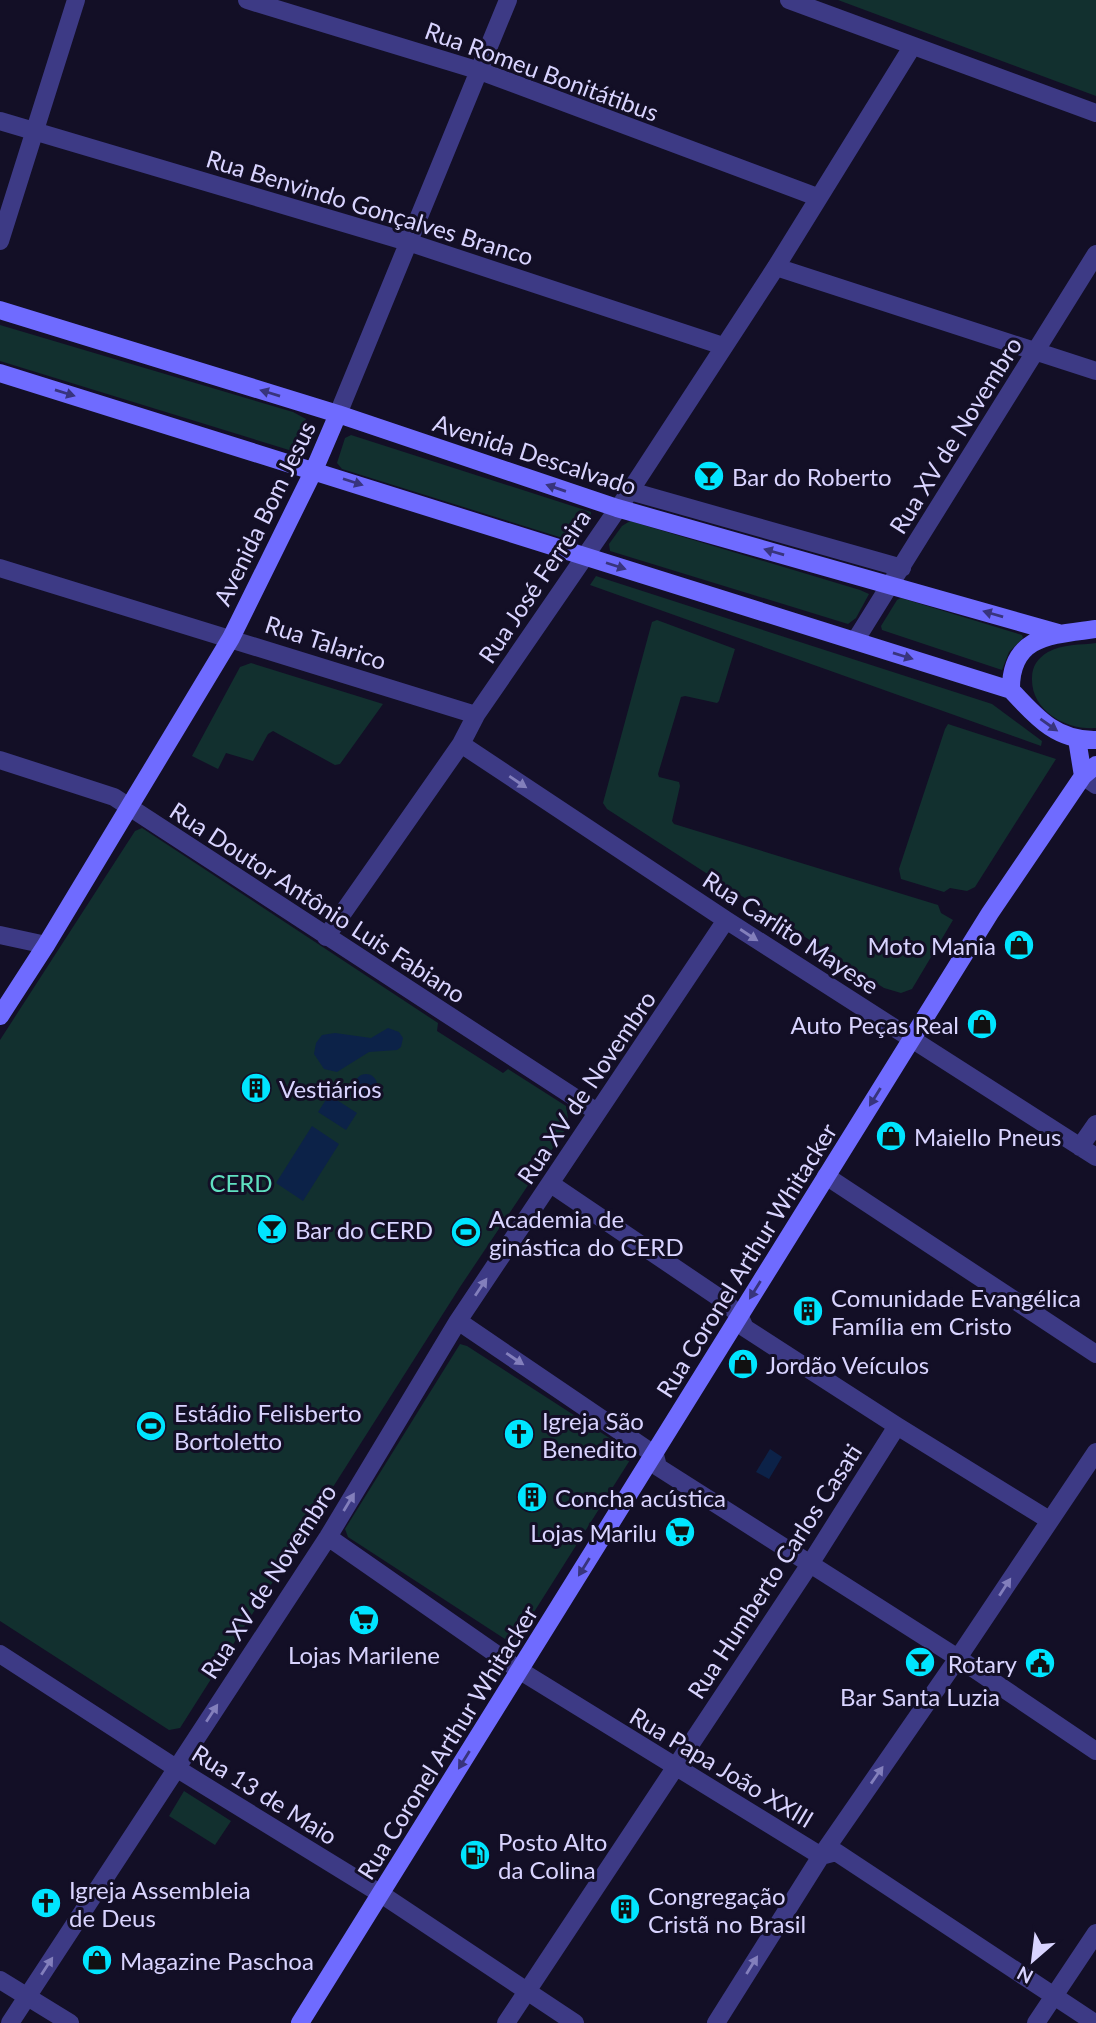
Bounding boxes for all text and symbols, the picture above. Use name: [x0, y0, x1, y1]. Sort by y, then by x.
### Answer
street label: Rua Romeu Bonitátibus: [421, 15, 663, 127]
street label: Rua Benvindo Gonçalves Branco: [203, 143, 537, 271]
street label: Rua XV de Novembro: [883, 331, 1027, 539]
one-way arrow: [55, 388, 76, 399]
one-way arrow: [259, 388, 280, 398]
street label: Avenida Descalvado: [430, 407, 640, 501]
street label: Avenida Bom Jesus: [207, 416, 321, 610]
bar icon: Bar do Roberto: [692, 459, 726, 493]
place label: Bar do Roberto: [732, 462, 892, 491]
one-way arrow: [342, 478, 363, 488]
one-way arrow: [545, 482, 566, 493]
street label: Rua José Ferreira: [472, 504, 596, 668]
one-way arrow: [763, 546, 785, 557]
one-way arrow: [606, 561, 627, 572]
one-way arrow: [982, 608, 1004, 619]
street label: Rua Talarico: [262, 609, 390, 675]
one-way arrow: [893, 651, 914, 662]
one-way arrow: [1039, 718, 1058, 732]
one-way arrow: [509, 775, 528, 788]
street label: Rua Doutor Antônio Luis Fabiano: [165, 795, 471, 1009]
street label: Rua Carlito Mayese: [698, 864, 884, 1000]
one-way arrow: [739, 928, 759, 941]
shop icon: Moto Mania: [1002, 928, 1036, 962]
place label: Moto Mania: [867, 931, 996, 960]
street label: Rua XV de Novembro: [511, 985, 661, 1189]
shop icon: Auto Peças Real: [965, 1007, 999, 1041]
place label: Auto Peças Real: [790, 1010, 959, 1039]
building icon: Vestiários: [239, 1071, 273, 1105]
place label: Vestiários: [279, 1074, 382, 1103]
one-way arrow: [869, 1087, 882, 1106]
street label: Rua Coronel Arthur Whitacker: [650, 1117, 843, 1402]
shop icon: Maiello Pneus: [874, 1119, 908, 1153]
place label: Maiello Pneus: [914, 1122, 1061, 1151]
park label: CERD: [209, 1168, 273, 1197]
place label: Academia de ginástica do CERD: [489, 1204, 684, 1261]
bar icon: Bar do CERD: [255, 1212, 289, 1246]
place label: Bar do CERD: [295, 1215, 433, 1244]
sports icon: Academia de ginástica do CERD: [449, 1215, 483, 1249]
one-way arrow: [474, 1278, 487, 1297]
one-way arrow: [748, 1280, 761, 1299]
place label: Comunidade Evangélica Família em Cristo: [831, 1283, 1081, 1340]
building icon: Comunidade Evangélica Família em Cristo: [791, 1294, 825, 1328]
shop icon: Jordão Veículos: [726, 1347, 760, 1381]
place label: Jordão Veículos: [766, 1350, 929, 1379]
one-way arrow: [506, 1352, 524, 1366]
place label: Estádio Felisberto Bortoletto: [174, 1398, 362, 1455]
place label: Igreja São Benedito: [542, 1406, 644, 1463]
sports icon: Estádio Felisberto Bortoletto: [134, 1409, 168, 1443]
church icon: Igreja São Benedito: [502, 1417, 536, 1451]
street label: Rua Humberto Carlos Casati: [681, 1438, 867, 1704]
street label: Rua XV de Novembro: [194, 1478, 342, 1684]
building icon: Concha acústica: [515, 1480, 549, 1514]
place label: Concha acústica: [555, 1483, 726, 1512]
one-way arrow: [342, 1492, 355, 1511]
supermarket icon: Lojas Marilu: [663, 1515, 697, 1549]
place label: Lojas Marilu: [530, 1518, 657, 1547]
one-way arrow: [578, 1557, 591, 1577]
one-way arrow: [998, 1578, 1012, 1596]
street label: Rua Coronel Arthur Whitacker: [351, 1599, 544, 1884]
supermarket icon: Lojas Marilene: [347, 1603, 381, 1637]
place label: Lojas Marilene: [288, 1640, 440, 1669]
bar icon: Bar Santa Luzia: [903, 1645, 937, 1679]
public building icon: Rotary: [1023, 1646, 1057, 1680]
place label: Rotary: [948, 1649, 1018, 1678]
place label: Bar Santa Luzia: [840, 1682, 1000, 1711]
street label: Rua Papa João XXIII: [625, 1701, 819, 1833]
one-way arrow: [205, 1704, 218, 1723]
street label: Rua 13 de Maio: [187, 1738, 343, 1850]
one-way arrow: [457, 1750, 470, 1770]
one-way arrow: [870, 1766, 884, 1784]
place label: Posto Alto da Colina: [498, 1827, 607, 1884]
fuel station icon: Posto Alto da Colina: [458, 1838, 492, 1872]
place label: Igreja Assembleia de Deus: [69, 1875, 251, 1932]
place label: Congregação Cristã no Brasil: [648, 1881, 806, 1938]
church icon: Igreja Assembleia de Deus: [29, 1886, 63, 1920]
building icon: Congregação Cristã no Brasil: [608, 1892, 642, 1926]
north arrow: [998, 1925, 1068, 1995]
shop icon: Magazine Paschoa: [80, 1943, 114, 1977]
place label: Magazine Paschoa: [120, 1946, 314, 1975]
one-way arrow: [40, 1956, 53, 1975]
one-way arrow: [746, 1956, 759, 1975]
text: N: [1013, 1962, 1037, 1989]

